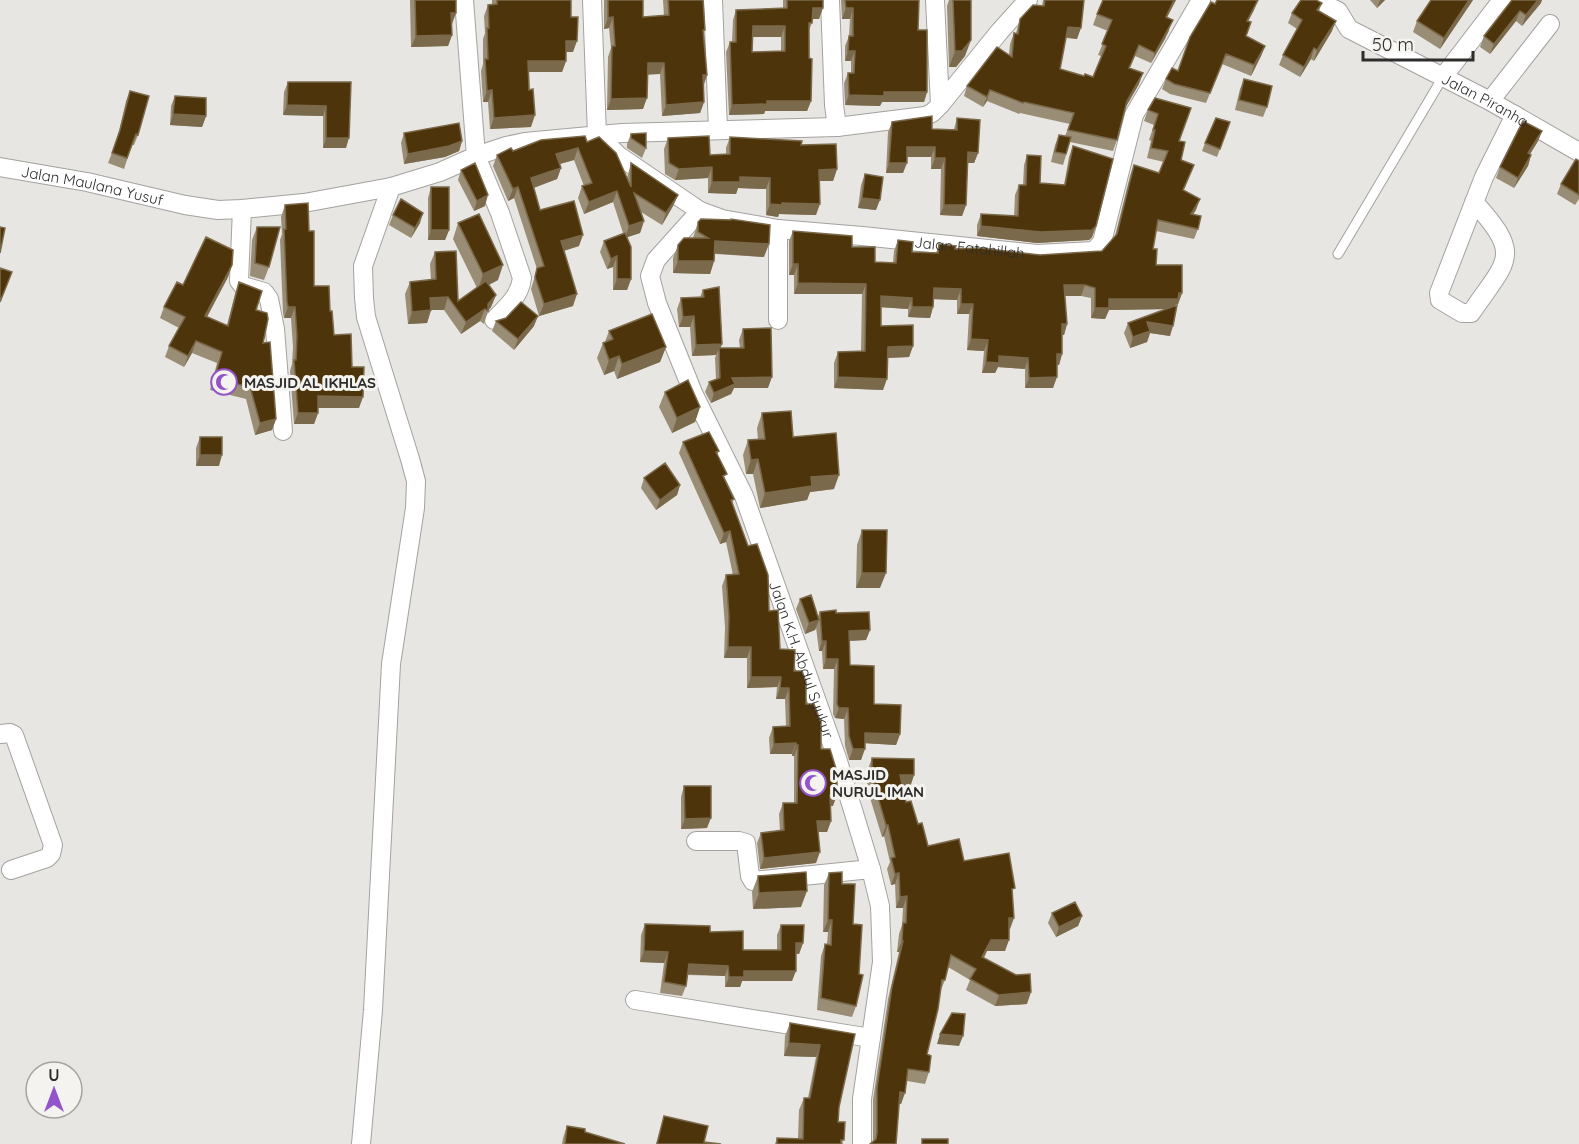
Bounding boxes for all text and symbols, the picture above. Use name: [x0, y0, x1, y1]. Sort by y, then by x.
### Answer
scale bar: [1363, 24, 1472, 62]
text: 50 m: [1372, 33, 1414, 56]
street label: Jalan Piranha: [1438, 68, 1532, 131]
street label: Jalan Maulana Yusuf: [20, 161, 166, 209]
street label: Jalan Fatahillah: [913, 232, 1026, 262]
mosque icon: MASJID AL IKHLAS: [209, 367, 239, 397]
place label: MASJID AL IKHLAS: [244, 373, 376, 392]
street label: Jalan K.H. Abdul Syukur: [765, 578, 839, 741]
place label: MASJID NURUL IMAN: [832, 765, 924, 801]
mosque icon: MASJID NURUL IMAN: [798, 768, 828, 798]
north arrow: [24, 1060, 84, 1120]
text: U: [48, 1065, 60, 1085]

